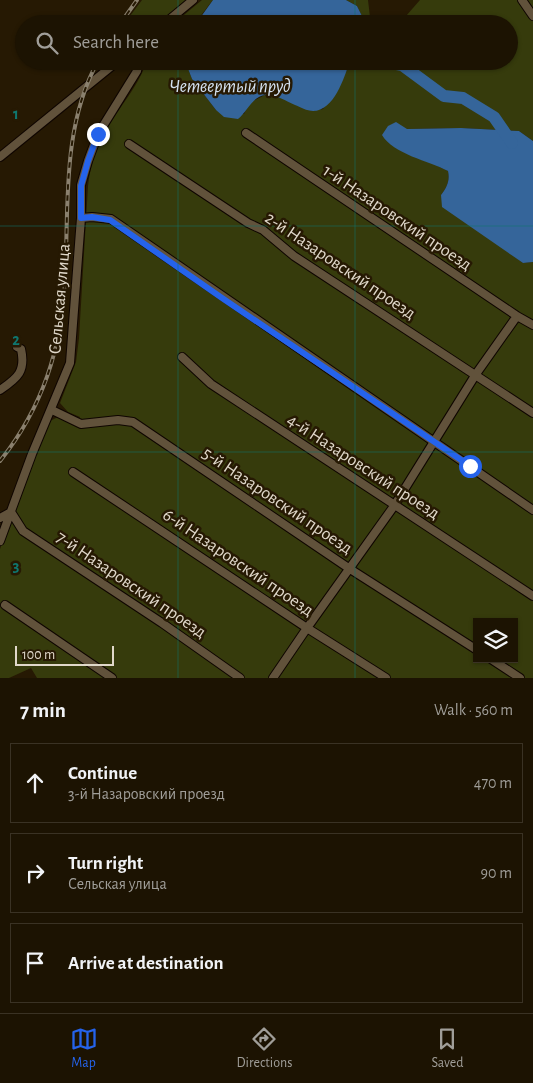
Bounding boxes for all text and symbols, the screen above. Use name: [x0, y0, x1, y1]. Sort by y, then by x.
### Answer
search box: [15, 15, 518, 70]
icon: search: [33, 29, 61, 57]
text: Search here: [73, 33, 159, 52]
water label: Четвертый пруд: [169, 77, 291, 96]
text: 1: [13, 106, 19, 122]
route end: [87, 123, 110, 146]
street label: 1-й Назаровский проезд: [319, 162, 475, 274]
street label: 2-й Назаровский проезд: [261, 209, 419, 323]
street label: Сельская улица: [46, 243, 74, 355]
text: 2: [12, 332, 20, 348]
street label: 4-й Назаровский проезд: [284, 411, 442, 523]
street label: 5-й Назаровский проезд: [199, 444, 355, 558]
route start: [459, 455, 482, 478]
street label: 6-й Назаровский проезд: [159, 506, 317, 620]
street label: 7-й Назаровский проезд: [53, 528, 209, 642]
text: 3: [13, 558, 20, 574]
map controls: [473, 618, 518, 663]
button: layers: [473, 618, 518, 663]
scale bar: [15, 643, 114, 666]
text: 100 m: [22, 648, 55, 662]
text: 7 min: [20, 700, 66, 721]
text: Walk · 560 m: [434, 702, 513, 718]
text: Continue: [68, 764, 137, 783]
icon: ahead: [21, 769, 49, 797]
text: 470 m: [474, 775, 512, 791]
text: 3-й Назаровский проезд: [68, 786, 225, 802]
text: Turn right: [68, 854, 143, 873]
icon: right: [21, 859, 49, 887]
text: 90 m: [481, 865, 512, 881]
text: Сельская улица: [68, 876, 167, 892]
icon: arrive: [21, 949, 49, 977]
text: Arrive at destination: [68, 954, 224, 973]
tab: Map: [70, 1025, 98, 1072]
tab: Directions: [237, 1025, 292, 1072]
tab: Saved: [431, 1025, 463, 1072]

